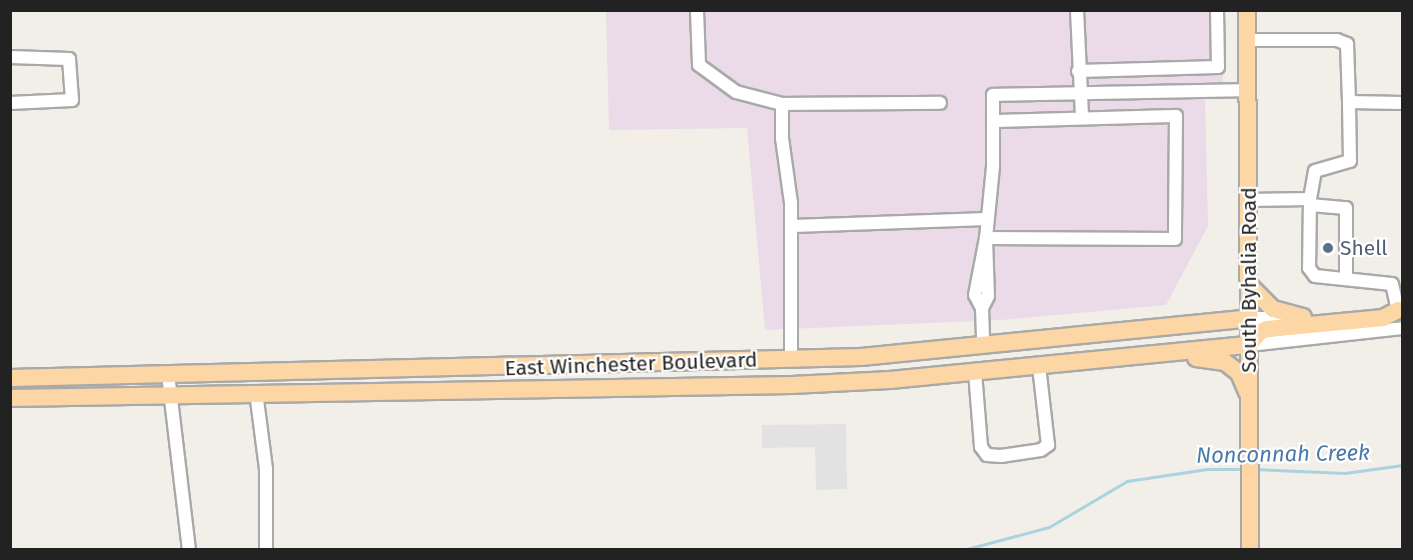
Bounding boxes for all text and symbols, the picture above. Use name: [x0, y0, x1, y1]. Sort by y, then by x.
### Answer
street label: South Byhalia Road: [1236, 187, 1262, 373]
place label: Shell: [1340, 235, 1388, 261]
marker: Shell: [1321, 241, 1335, 255]
street label: East Winchester Boulevard: [504, 347, 758, 381]
water label: Nonconnah Creek: [1196, 439, 1370, 469]

